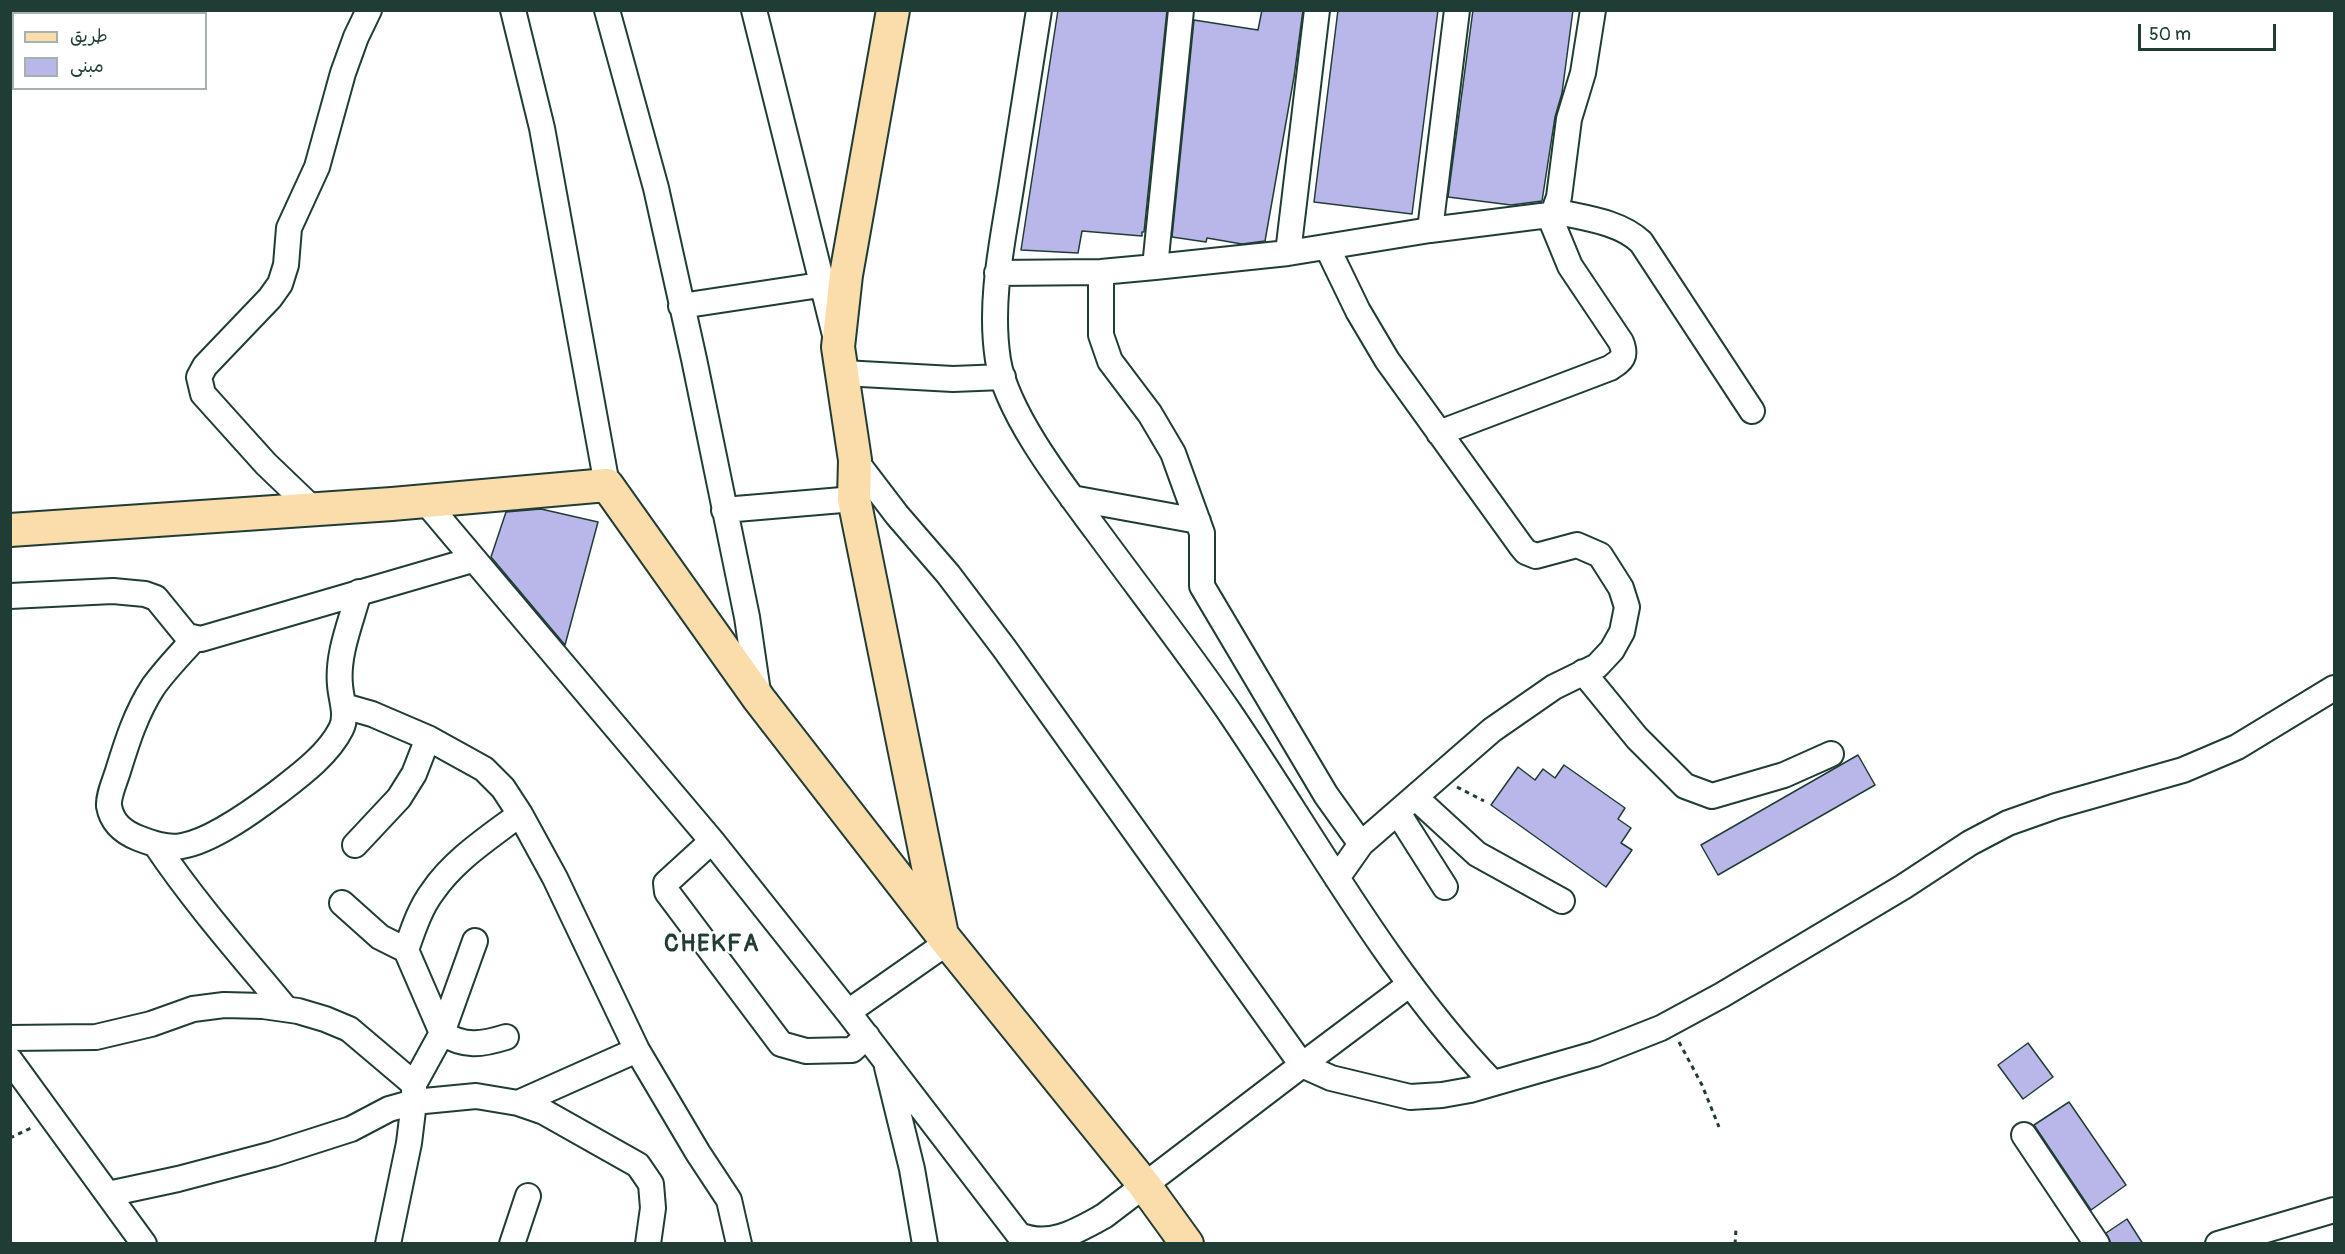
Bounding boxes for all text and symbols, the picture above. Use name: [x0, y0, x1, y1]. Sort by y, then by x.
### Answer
legend: [12, 12, 207, 90]
scale bar: [2141, 12, 2279, 50]
text: 50 m: [2149, 23, 2191, 46]
text: طريق: [70, 25, 108, 48]
text: مبنى: [70, 55, 104, 78]
district label: CHEKFA: [664, 931, 760, 959]

